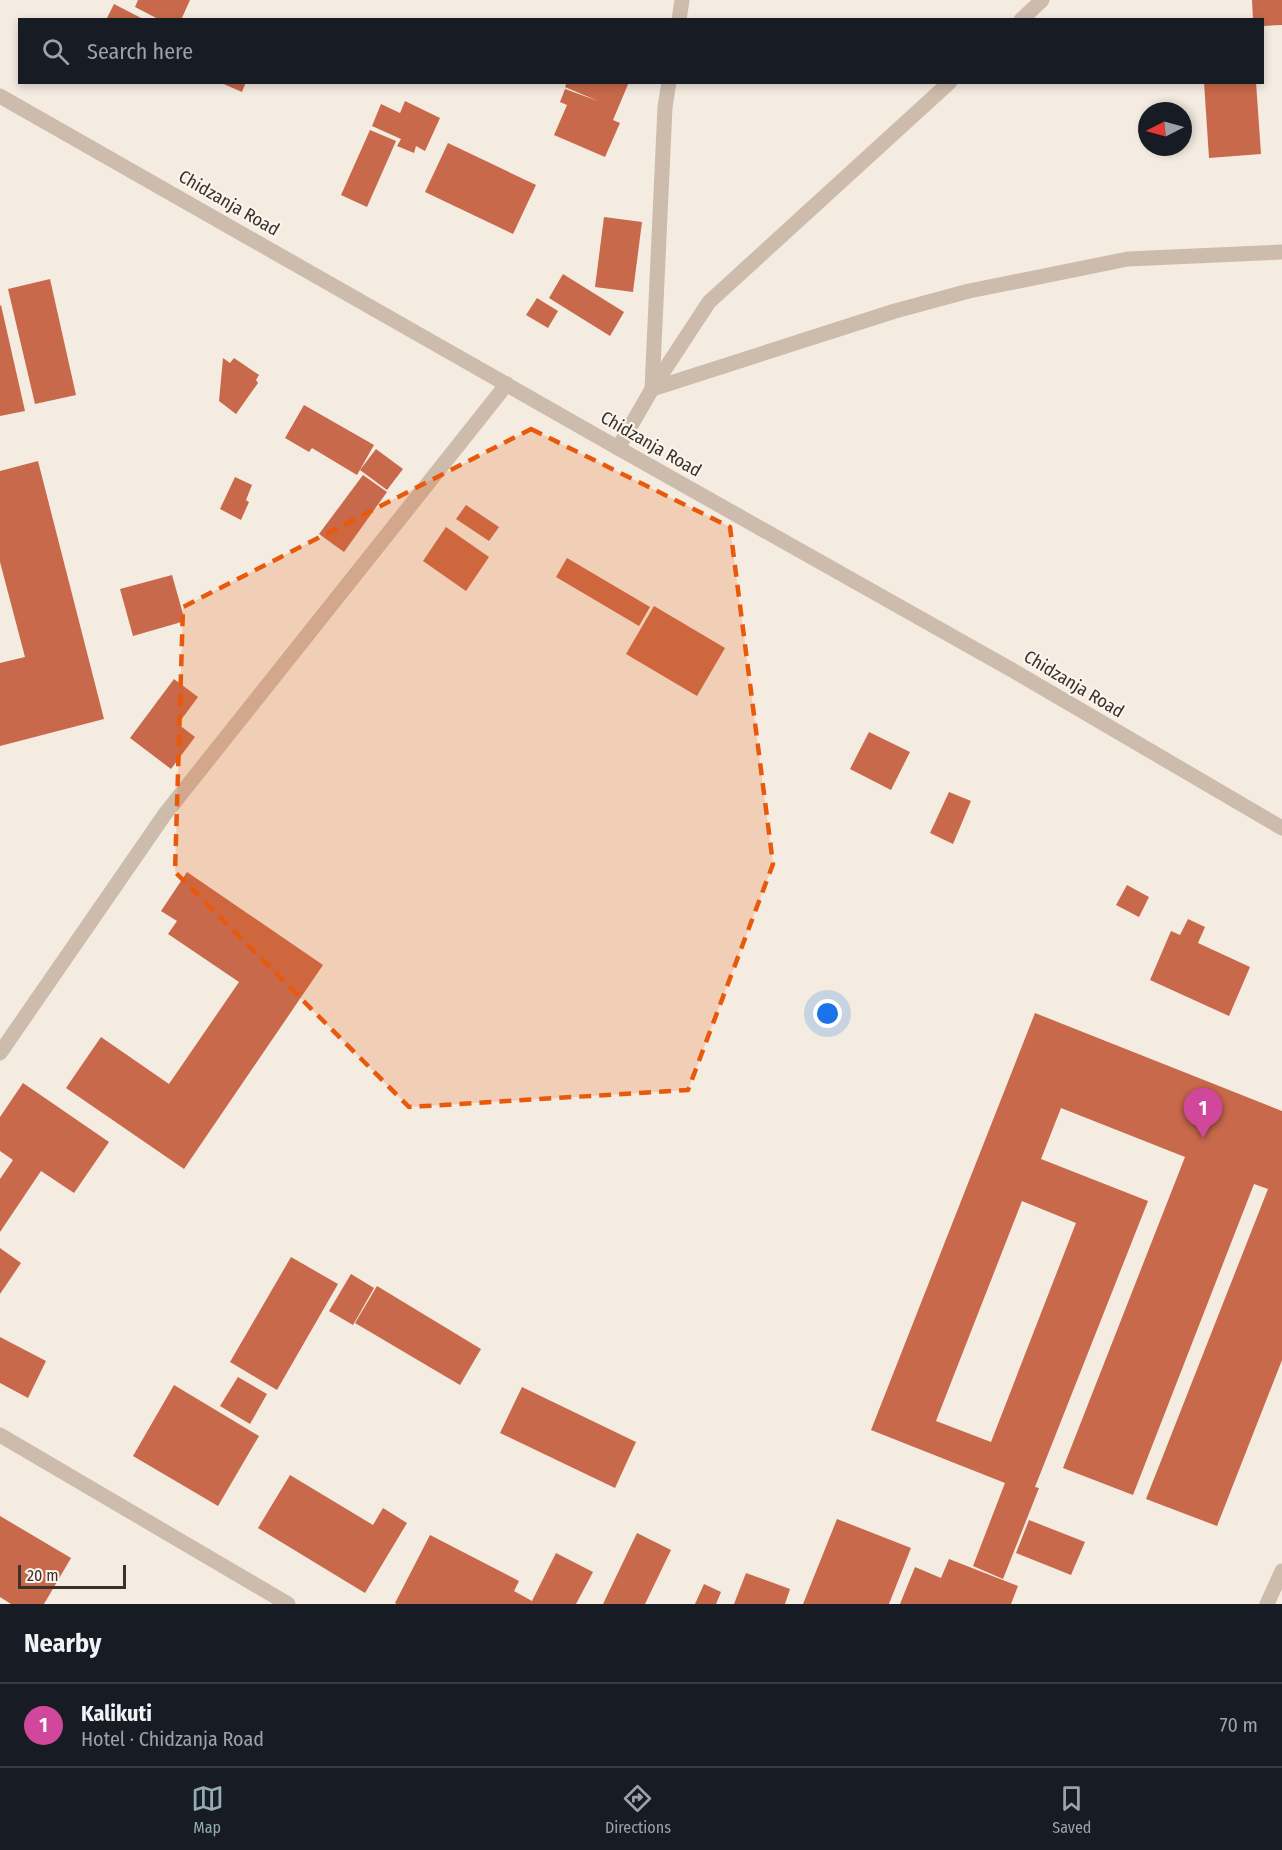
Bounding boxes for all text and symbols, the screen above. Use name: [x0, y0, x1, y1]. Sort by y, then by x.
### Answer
search box: [18, 18, 1264, 84]
icon: search: [39, 35, 72, 68]
text: Search here: [87, 38, 193, 65]
north arrow: [1138, 102, 1192, 156]
street label: Chidzanja Road: [175, 165, 283, 241]
street label: Chidzanja Road: [597, 406, 705, 482]
street label: Chidzanja Road: [1020, 646, 1128, 722]
your location: [813, 999, 842, 1028]
pin: 1: [1184, 1088, 1222, 1138]
scale bar: [18, 1562, 126, 1590]
text: 20 m: [27, 1566, 58, 1585]
text: Nearby: [24, 1628, 101, 1659]
text: Kalikuti: [81, 1700, 152, 1727]
text: 1: [39, 1713, 48, 1737]
text: 70 m: [1220, 1713, 1258, 1737]
text: Hotel · Chidzanja Road: [81, 1727, 264, 1751]
tab: Map: [191, 1782, 224, 1837]
tab: Directions: [605, 1782, 671, 1837]
tab: Saved: [1052, 1782, 1091, 1837]

